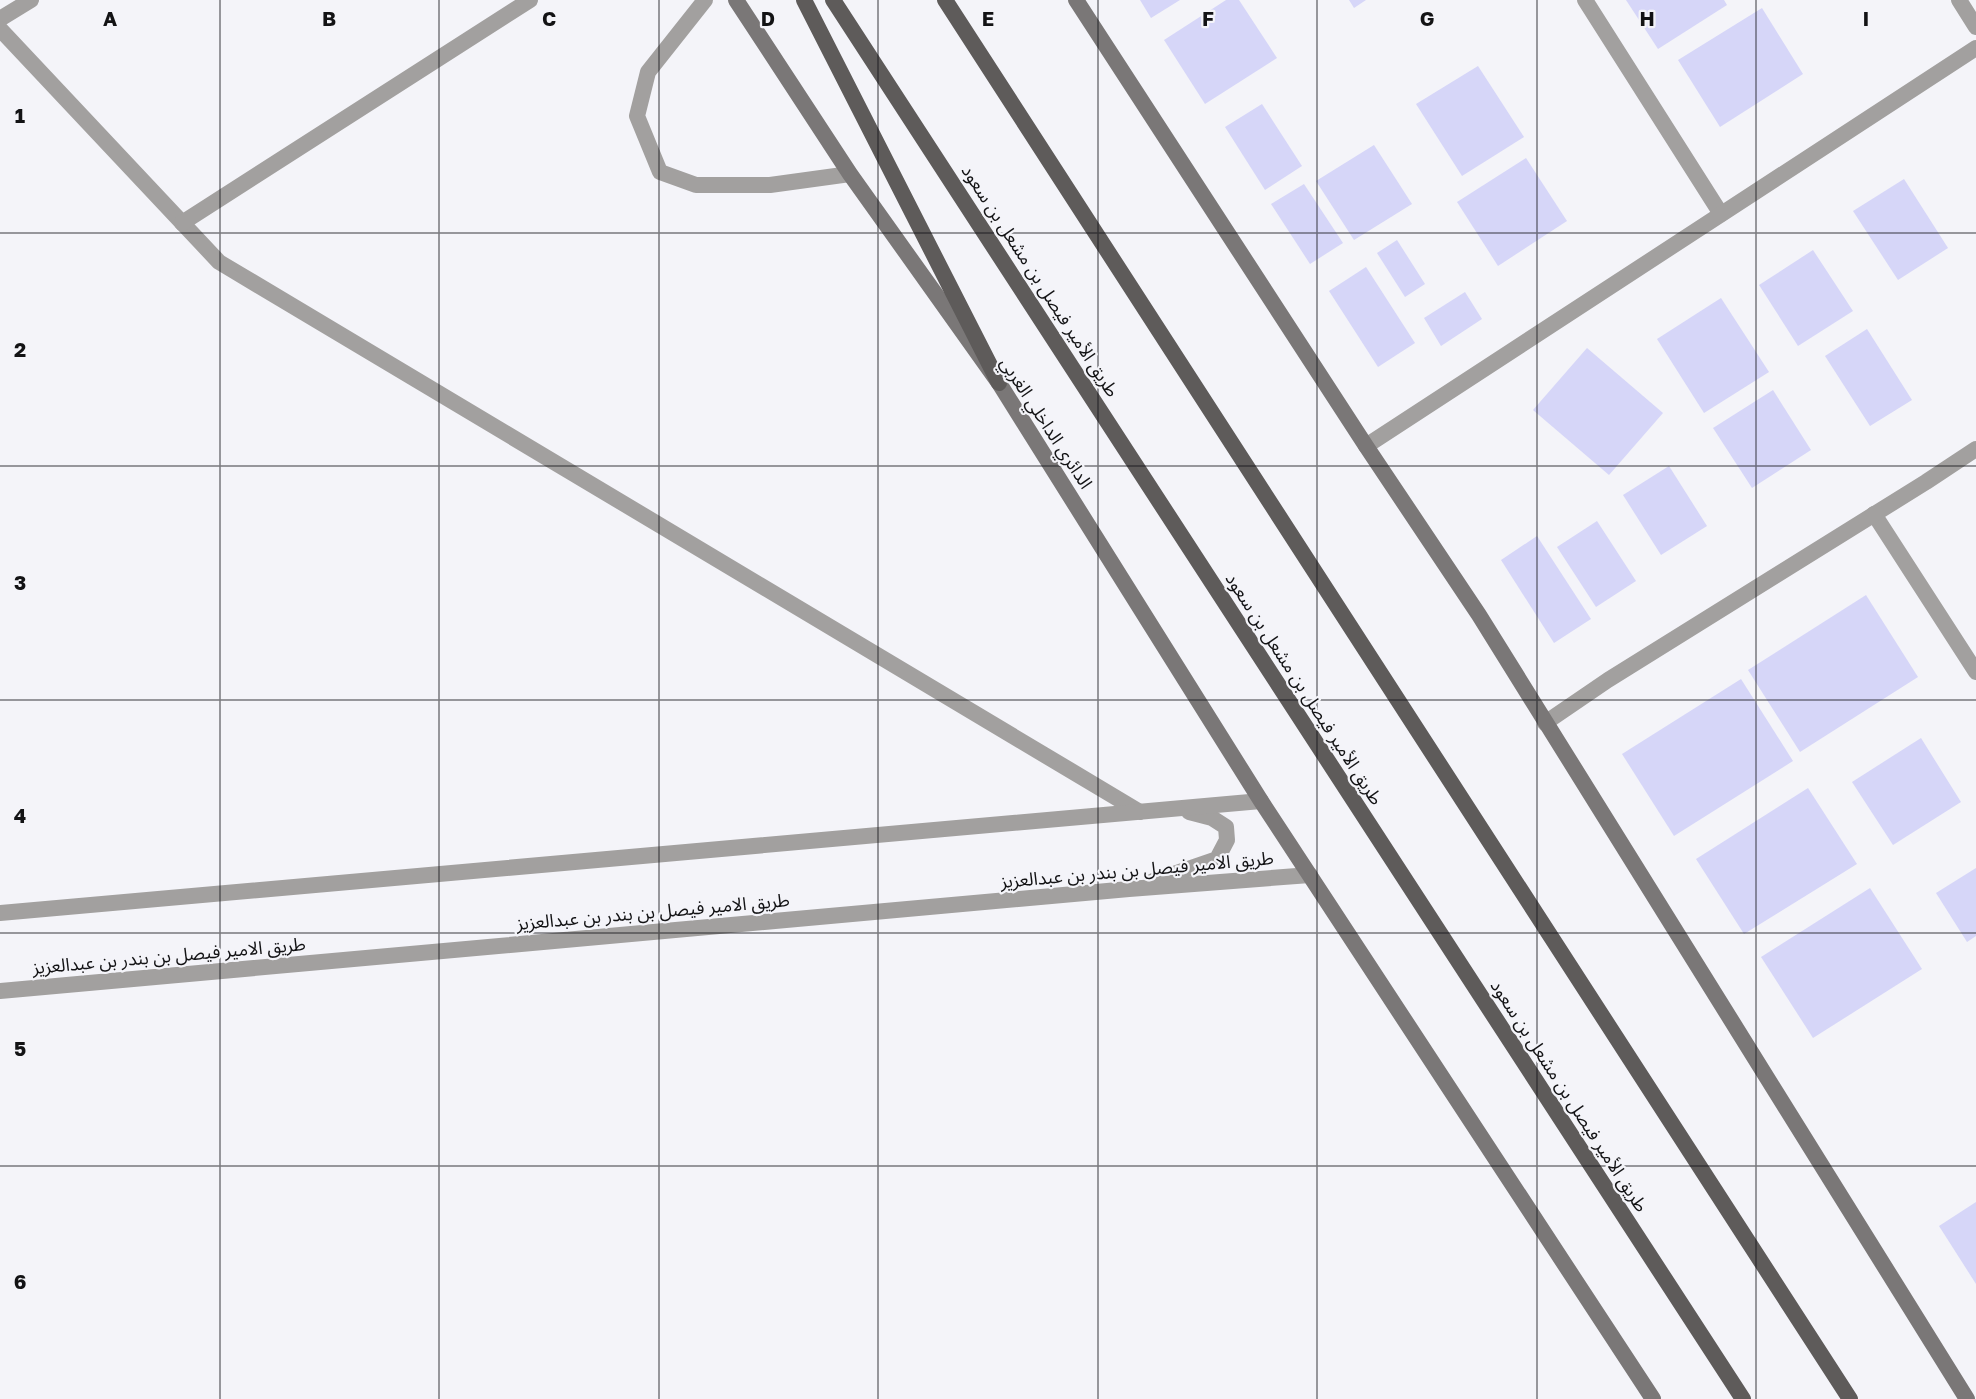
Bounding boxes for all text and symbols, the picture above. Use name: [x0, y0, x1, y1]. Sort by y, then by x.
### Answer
text: A: [103, 6, 117, 30]
text: B: [322, 6, 336, 30]
text: C: [542, 6, 556, 30]
text: D: [761, 6, 775, 30]
text: E: [982, 6, 994, 30]
text: F: [1202, 6, 1214, 30]
text: G: [1420, 6, 1434, 30]
text: H: [1639, 6, 1655, 30]
text: I: [1863, 6, 1869, 30]
text: 1: [15, 103, 25, 127]
street label: طريق الأمير فيصل بن مشعل بن سعود: [957, 160, 1124, 401]
text: 2: [14, 337, 26, 361]
street label: الدائري الداخلي الغربي: [993, 352, 1098, 494]
street label: طريق الأمير فيصل بن مشعل بن سعود: [1221, 568, 1388, 809]
text: 3: [14, 570, 26, 594]
text: 4: [14, 803, 26, 827]
street label: طريق الامير فيصل بن بندر بن عبدالعزيز: [998, 846, 1275, 893]
street label: طريق الامير فيصل بن بندر بن عبدالعزيز: [514, 888, 791, 935]
street label: طريق الامير فيصل بن بندر بن عبدالعزيز: [30, 932, 307, 979]
street label: طريق الأمير فيصل بن مشعل بن سعود: [1486, 975, 1653, 1216]
text: 5: [14, 1036, 26, 1060]
text: 6: [14, 1269, 26, 1293]

